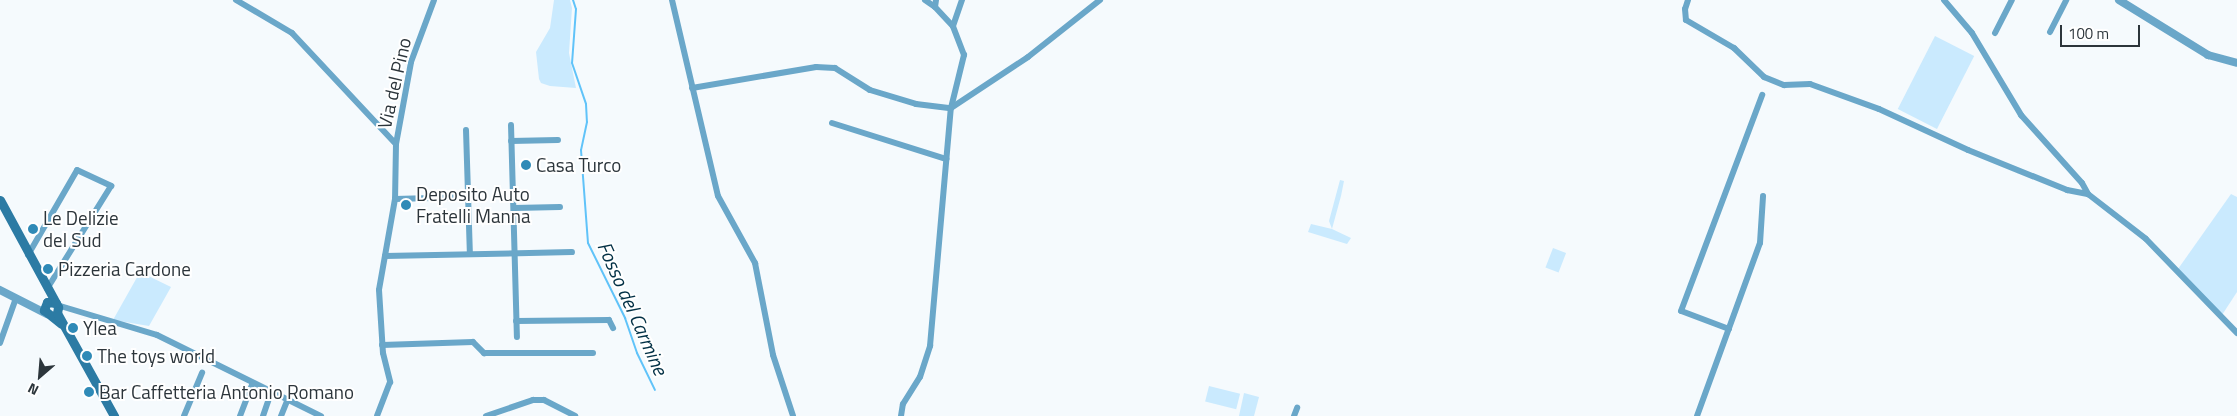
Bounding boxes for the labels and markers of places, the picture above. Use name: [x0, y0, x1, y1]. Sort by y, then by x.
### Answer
place label: Casa Turco: [536, 154, 621, 176]
marker: Casa Turco: [520, 159, 532, 171]
place label: Deposito Auto Fratelli Manna: [416, 183, 530, 227]
marker: Deposito Auto Fratelli Manna: [400, 199, 412, 211]
place label: Le Delizie del Sud: [43, 207, 119, 251]
marker: Le Delizie del Sud: [27, 223, 39, 235]
place label: Pizzeria Cardone: [58, 258, 191, 280]
marker: Pizzeria Cardone: [42, 263, 54, 275]
place label: Ylea: [83, 317, 117, 339]
marker: Ylea: [67, 322, 79, 334]
place label: The toys world: [97, 345, 215, 367]
marker: The toys world: [81, 350, 93, 362]
place label: Bar Caffetteria Antonio Romano: [99, 381, 354, 403]
marker: Bar Caffetteria Antonio Romano: [83, 386, 95, 398]

